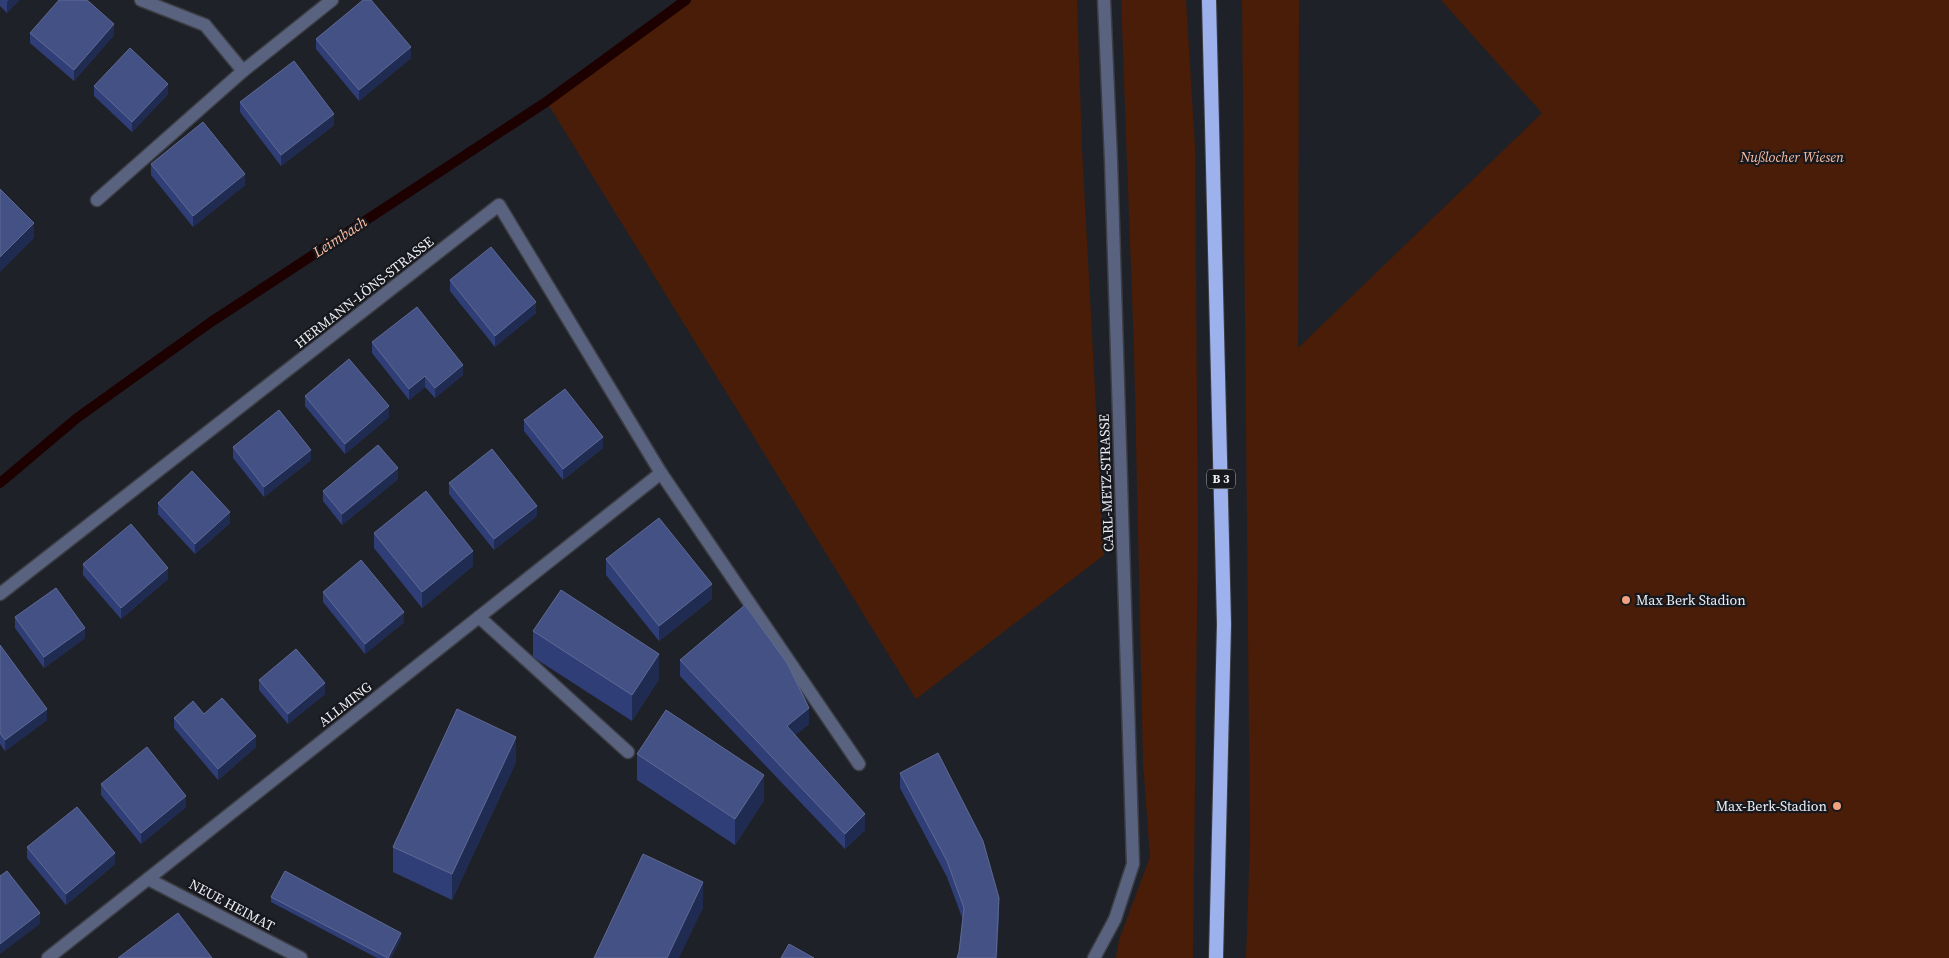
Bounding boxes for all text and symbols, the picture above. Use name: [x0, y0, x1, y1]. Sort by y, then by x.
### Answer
park label: Nußlocher Wiesen: [1739, 147, 1844, 167]
water label: Leimbach: [308, 211, 371, 262]
street label: HERMANN-LÖNS-STRASSE: [290, 231, 438, 353]
street label: CARL-METZ-STRASSE: [1094, 414, 1118, 552]
road number: B 3: [1207, 469, 1235, 488]
place label: Max Berk Stadion: [1636, 590, 1746, 610]
marker: Max Berk Stadion: [1620, 594, 1632, 606]
street label: ALLMING: [314, 677, 376, 731]
place label: Max-Berk-Stadion: [1716, 796, 1828, 816]
marker: Max-Berk-Stadion: [1831, 800, 1843, 812]
street label: NEUE HEIMAT: [186, 874, 279, 936]

